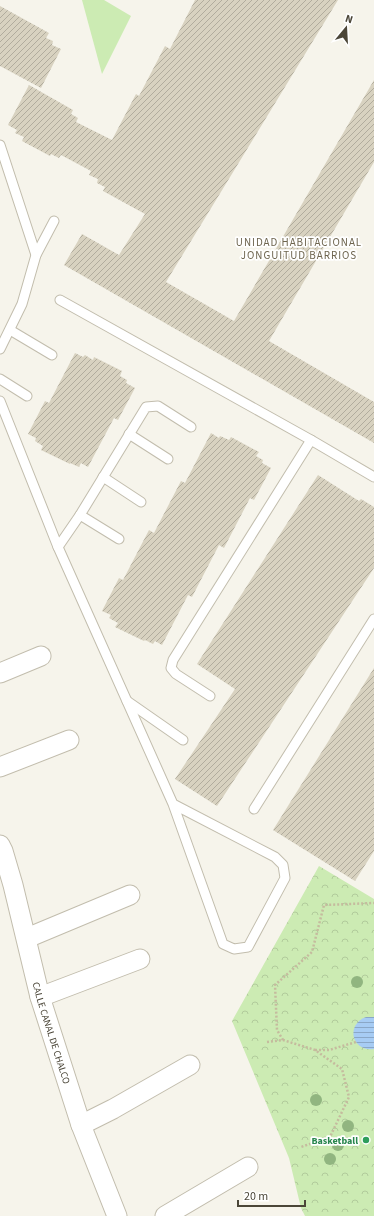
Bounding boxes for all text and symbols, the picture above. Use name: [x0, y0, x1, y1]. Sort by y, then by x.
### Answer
north arrow: [326, 8, 366, 48]
text: N: [343, 11, 355, 27]
district label: UNIDAD HABITACIONAL JONGUITUD BARRIOS: [236, 235, 362, 263]
street label: CALLE CANAL DE CHALCO: [29, 981, 73, 1086]
place label: Basketball: [312, 1134, 358, 1148]
marker: Basketball: [361, 1135, 371, 1145]
scale bar: [238, 1182, 305, 1208]
text: 20 m: [244, 1188, 268, 1205]

